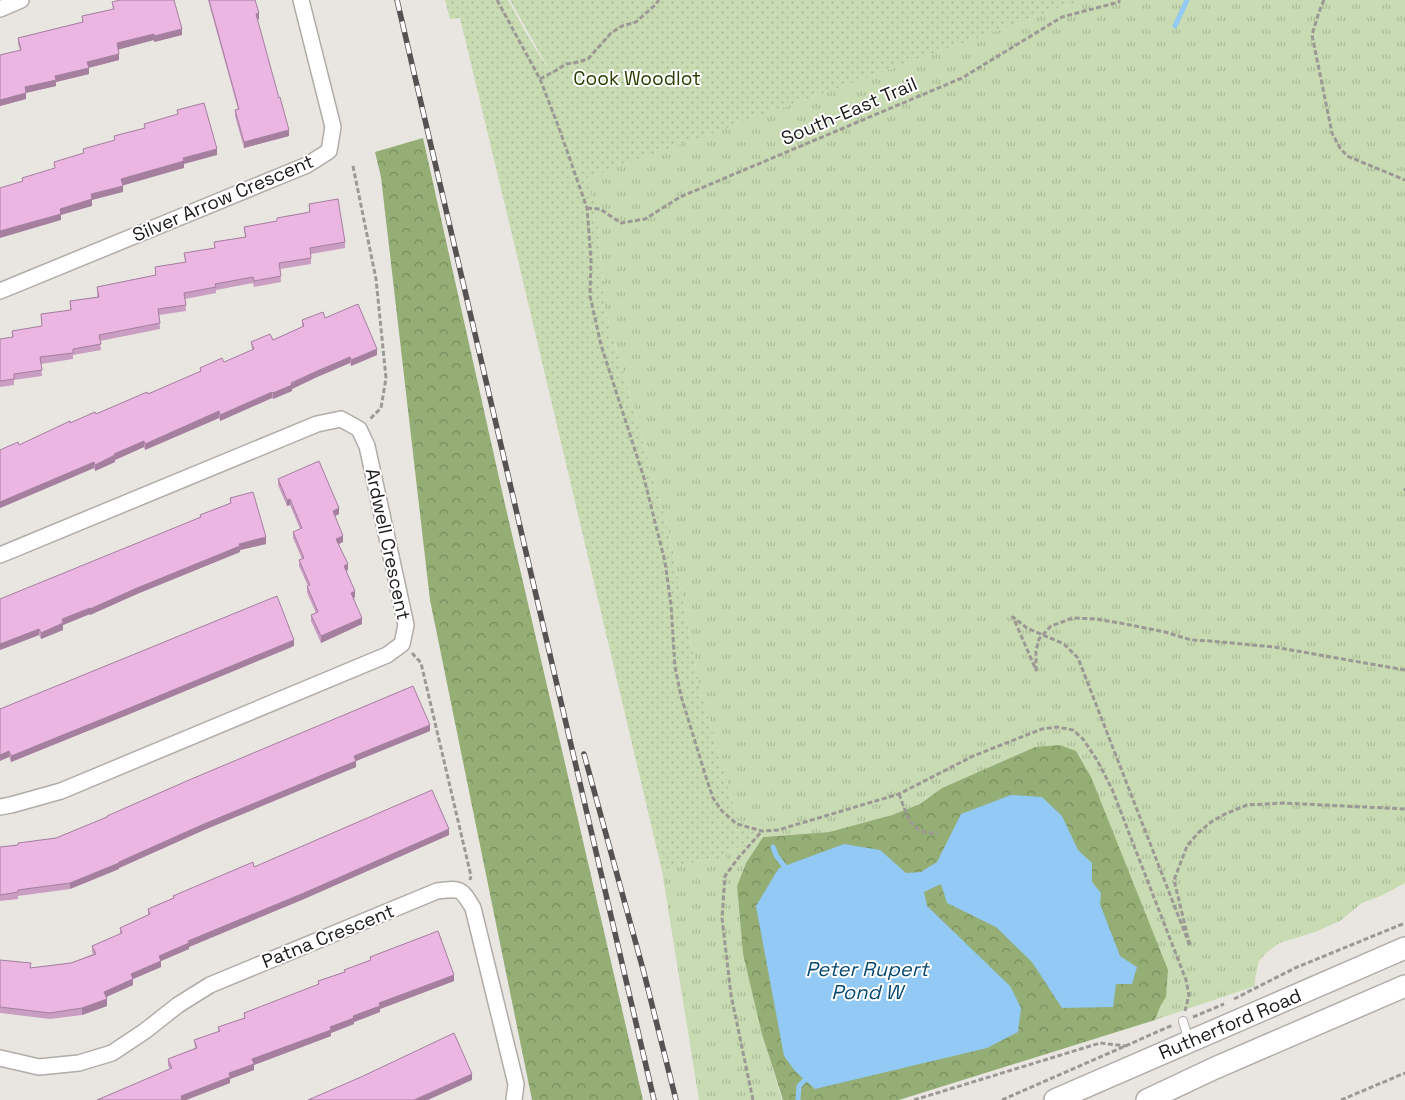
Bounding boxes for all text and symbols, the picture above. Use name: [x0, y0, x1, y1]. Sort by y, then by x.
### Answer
park label: Cook Woodlot: [573, 66, 701, 91]
street label: South-East Trail: [777, 71, 921, 151]
street label: Silver Arrow Crescent: [129, 148, 317, 248]
street label: Ardwell Crescent: [360, 466, 416, 622]
street label: Patna Crescent: [258, 898, 398, 974]
water label: Peter Rupert Pond W: [806, 956, 930, 1005]
street label: Rutherford Road: [1155, 983, 1305, 1065]

